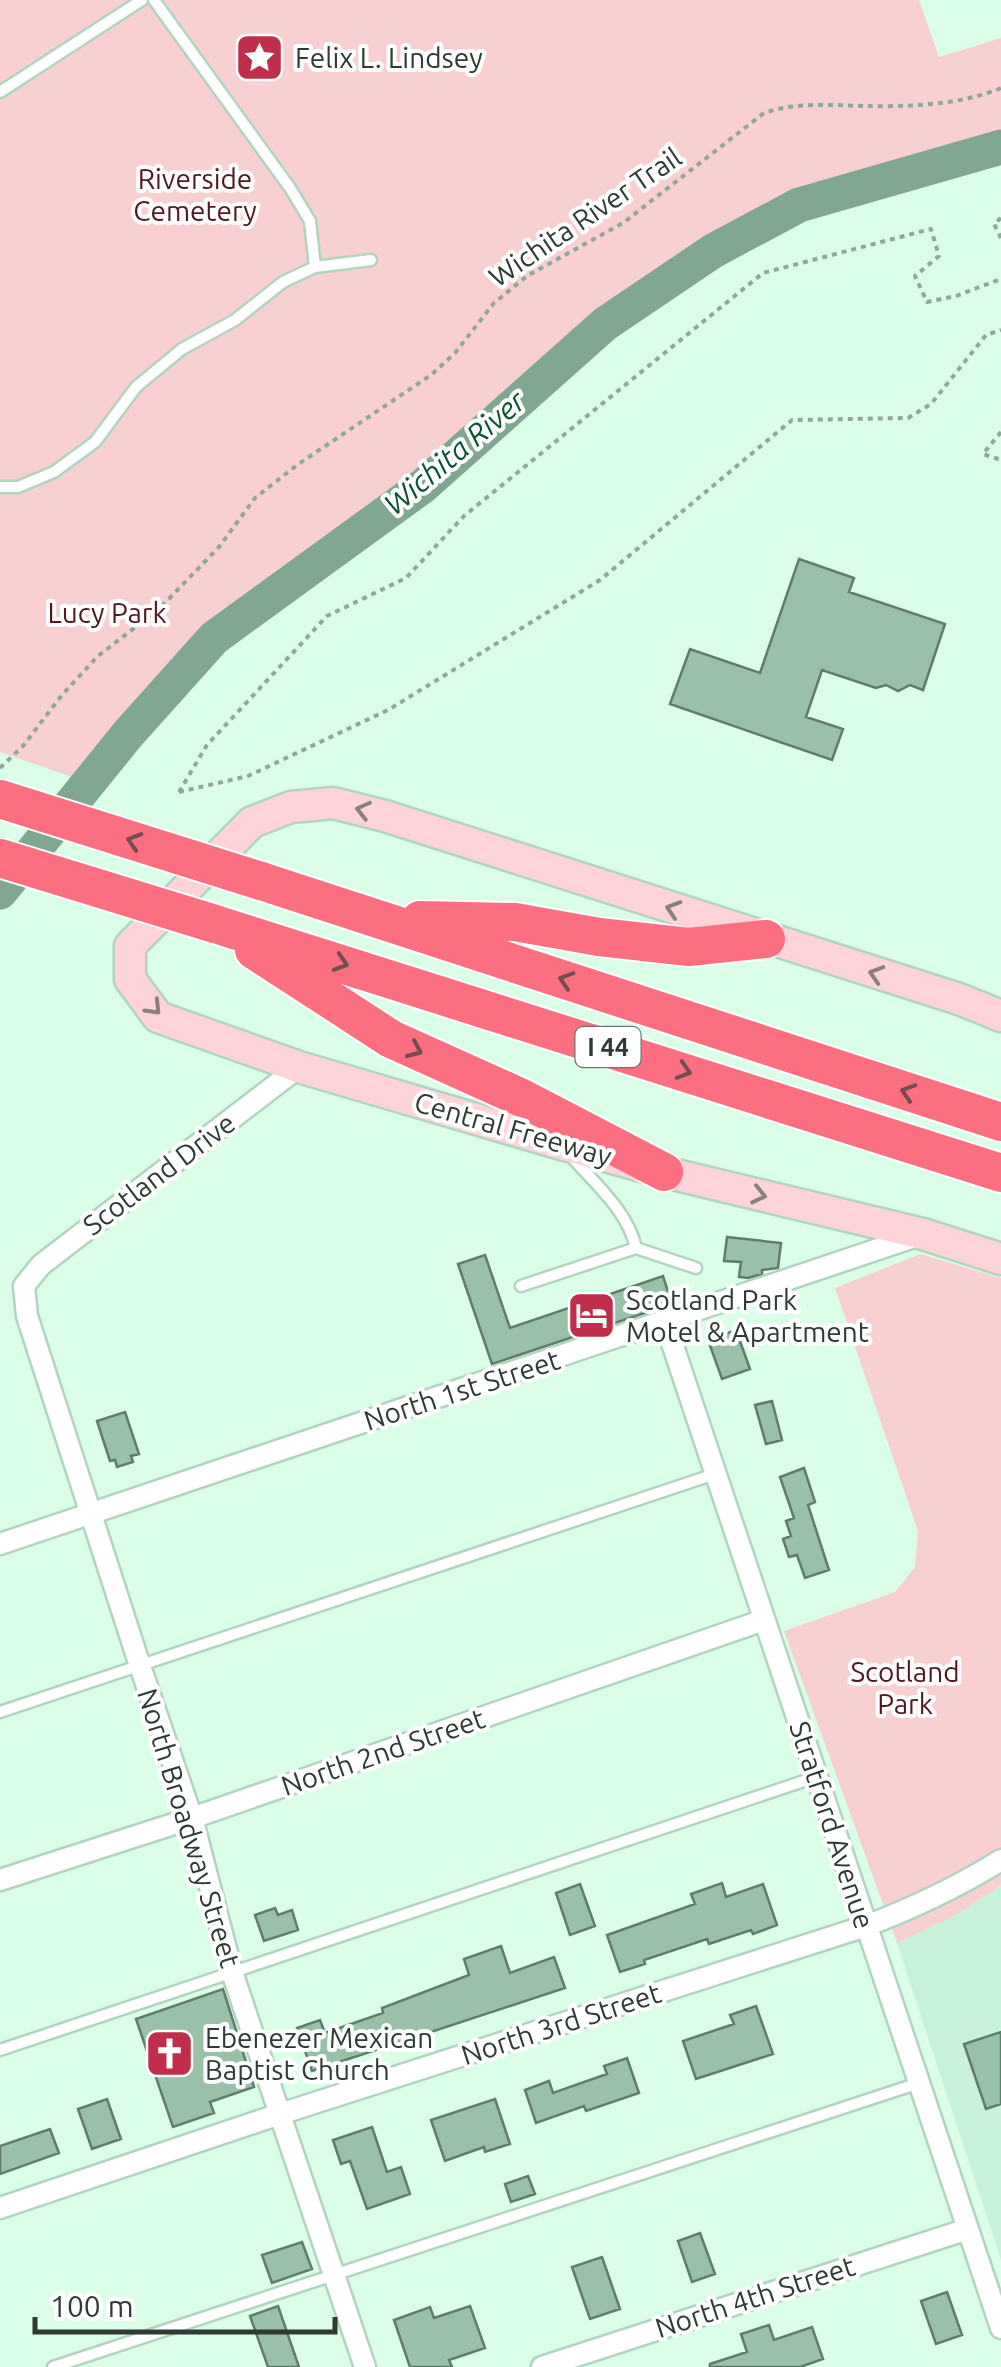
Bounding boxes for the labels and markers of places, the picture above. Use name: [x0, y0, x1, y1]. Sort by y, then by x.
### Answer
place icon: Felix L. Lindsey: [234, 32, 286, 84]
place label: Felix L. Lindsey: [295, 42, 483, 73]
place label: Scotland Park Motel & Apartment: [626, 1284, 869, 1347]
hotel icon: Scotland Park Motel & Apartment: [565, 1290, 617, 1342]
place label: Ebenezer Mexican Baptist Church: [205, 2022, 433, 2085]
church icon: Ebenezer Mexican Baptist Church: [144, 2028, 196, 2080]

